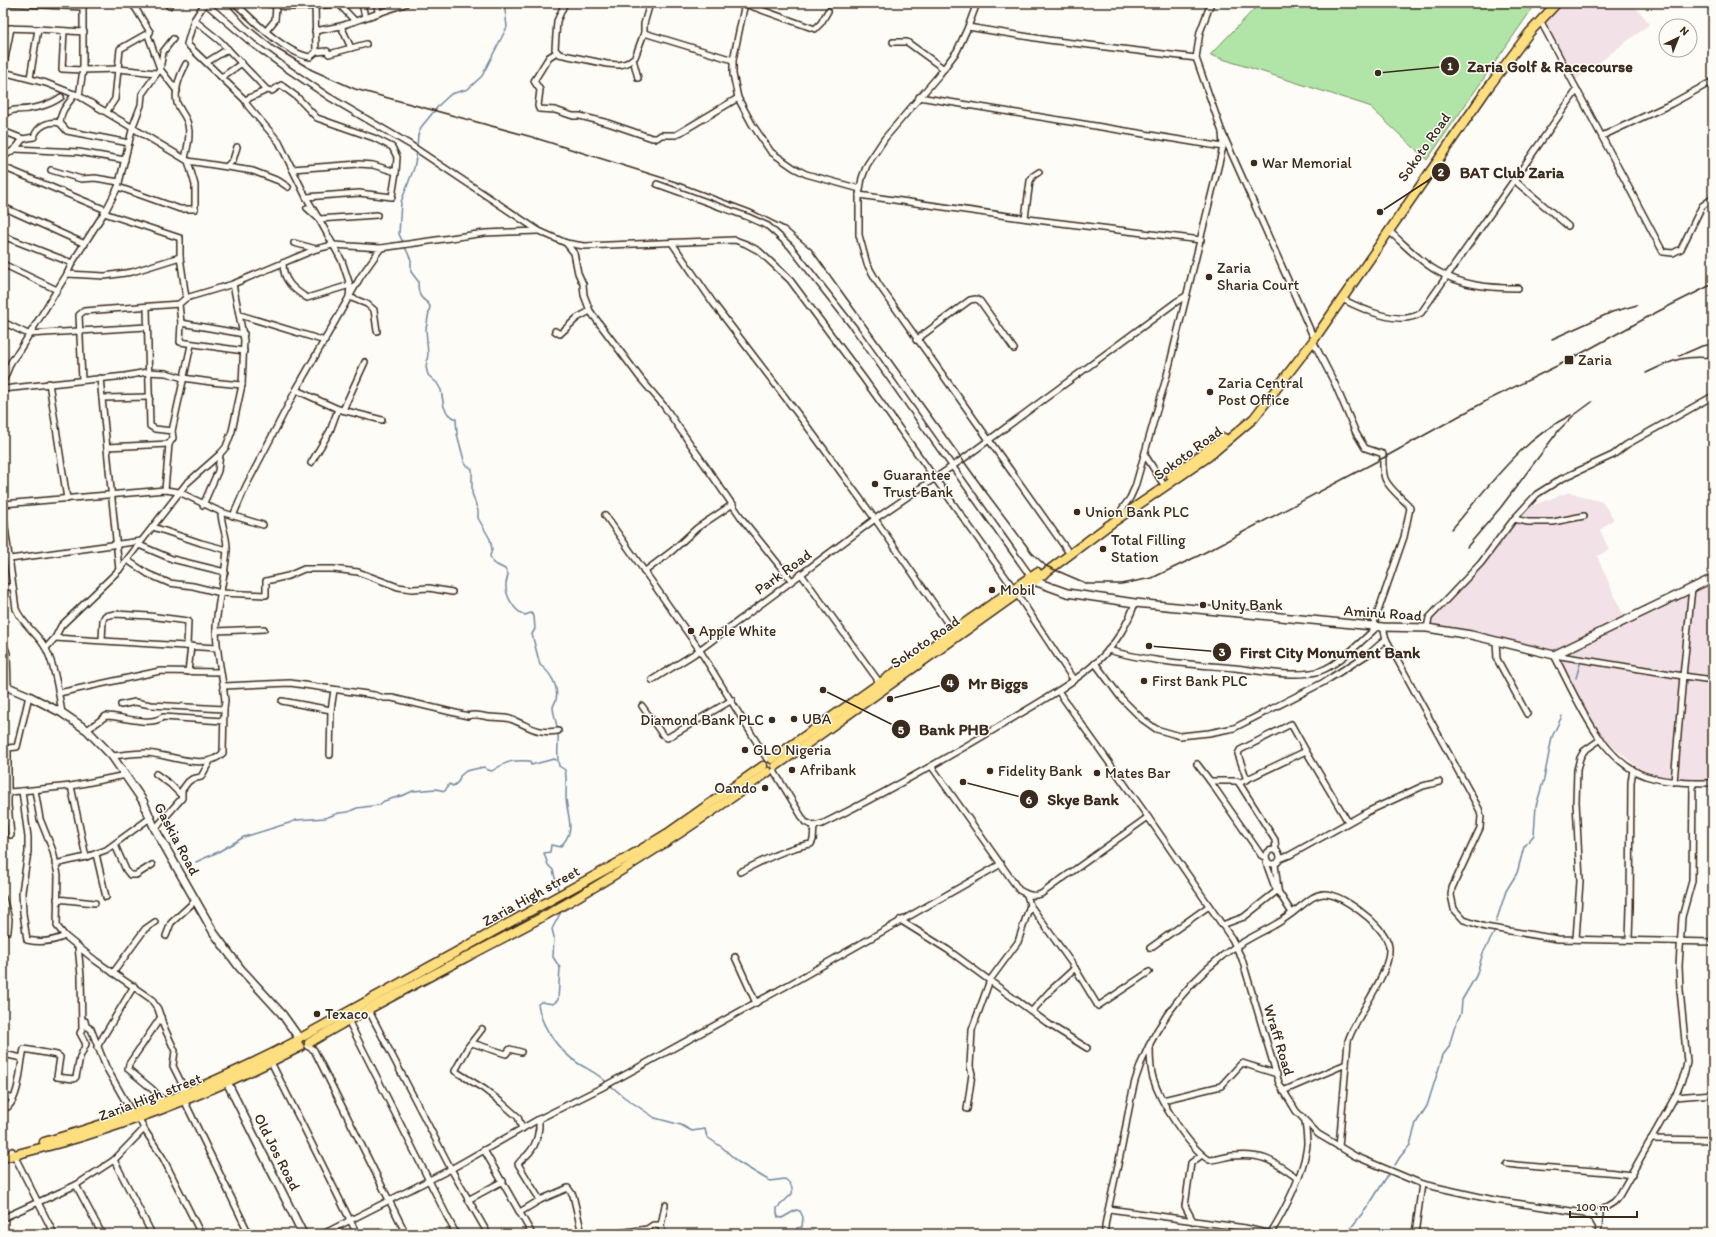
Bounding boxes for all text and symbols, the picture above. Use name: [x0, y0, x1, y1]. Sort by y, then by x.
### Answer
north arrow: [1658, 18, 1698, 58]
text: N: [1677, 24, 1692, 38]
callout: Zaria Golf & Racecourse: [1440, 52, 1641, 80]
text: Zaria Golf & Racecourse: [1467, 57, 1633, 76]
text: 1: [1447, 59, 1453, 73]
street label: Sokoto Road: [1394, 109, 1454, 185]
place label: War Memorial: [1262, 154, 1353, 172]
marker: War Memorial: [1249, 158, 1259, 168]
callout: BAT Club Zaria: [1431, 158, 1572, 186]
text: BAT Club Zaria: [1460, 163, 1565, 182]
text: 2: [1438, 165, 1445, 179]
place label: Zaria Sharia Court: [1217, 259, 1299, 294]
marker: Zaria Sharia Court: [1204, 272, 1214, 282]
place label: Zaria: [1578, 351, 1612, 369]
marker: Zaria: [1563, 354, 1575, 366]
place label: Zaria Central Post Office: [1218, 374, 1304, 409]
marker: Zaria Central Post Office: [1205, 387, 1215, 397]
street label: Sokoto Road: [1150, 422, 1226, 484]
place label: Guarantee Trust Bank: [883, 466, 954, 501]
marker: Guarantee Trust Bank: [870, 479, 880, 489]
place label: Union Bank PLC: [1085, 503, 1190, 521]
marker: Union Bank PLC: [1072, 507, 1082, 517]
place label: Total Filling Station: [1111, 531, 1186, 566]
marker: Total Filling Station: [1098, 544, 1108, 554]
street label: Park Road: [751, 545, 815, 599]
place label: Mobil: [1000, 581, 1036, 599]
marker: Mobil: [987, 585, 997, 595]
place label: Unity Bank: [1211, 596, 1283, 614]
marker: Unity Bank: [1198, 600, 1208, 610]
street label: Aminu Road: [1343, 601, 1423, 625]
street label: Sokoto Road: [887, 612, 963, 672]
place label: Apple White: [699, 622, 776, 640]
marker: Apple White: [686, 626, 696, 636]
callout: First City Monument Bank: [1212, 638, 1429, 666]
text: First City Monument Bank: [1240, 643, 1421, 663]
text: 3: [1219, 645, 1226, 659]
callout: Mr Biggs: [940, 669, 1036, 697]
place label: First Bank PLC: [1152, 672, 1248, 690]
text: Mr Biggs: [968, 674, 1028, 694]
text: 4: [946, 676, 954, 690]
marker: First Bank PLC: [1139, 676, 1149, 686]
place label: UBA: [802, 710, 832, 728]
place label: Diamond Bank PLC: [640, 711, 764, 729]
marker: UBA: [789, 714, 799, 724]
marker: Diamond Bank PLC: [767, 715, 777, 725]
callout: Bank PHB: [891, 715, 997, 743]
text: Bank PHB: [919, 720, 990, 739]
text: 5: [898, 723, 905, 737]
place label: GLO Nigeria: [753, 741, 831, 759]
marker: GLO Nigeria: [740, 745, 750, 755]
place label: Afribank: [800, 761, 856, 779]
place label: Fidelity Bank: [998, 762, 1083, 780]
place label: Mates Bar: [1105, 764, 1171, 782]
marker: Afribank: [787, 765, 797, 775]
marker: Fidelity Bank: [985, 766, 995, 776]
marker: Mates Bar: [1092, 768, 1102, 778]
place label: Oando: [714, 779, 757, 797]
marker: Oando: [760, 783, 770, 793]
callout: Skye Bank: [1019, 785, 1127, 813]
text: Skye Bank: [1047, 790, 1119, 810]
text: 6: [1026, 793, 1033, 807]
street label: Gaskia Road: [150, 800, 204, 879]
street label: Zaria High street: [479, 862, 583, 930]
street label: Wraff Road: [1260, 1002, 1299, 1079]
place label: Texaco: [325, 1005, 368, 1023]
marker: Texaco: [312, 1009, 322, 1019]
street label: Zaria High street: [96, 1069, 204, 1125]
street label: Old Jos Road: [250, 1110, 304, 1194]
scale bar: [1570, 1193, 1637, 1219]
text: 100 m: [1576, 1200, 1609, 1214]

